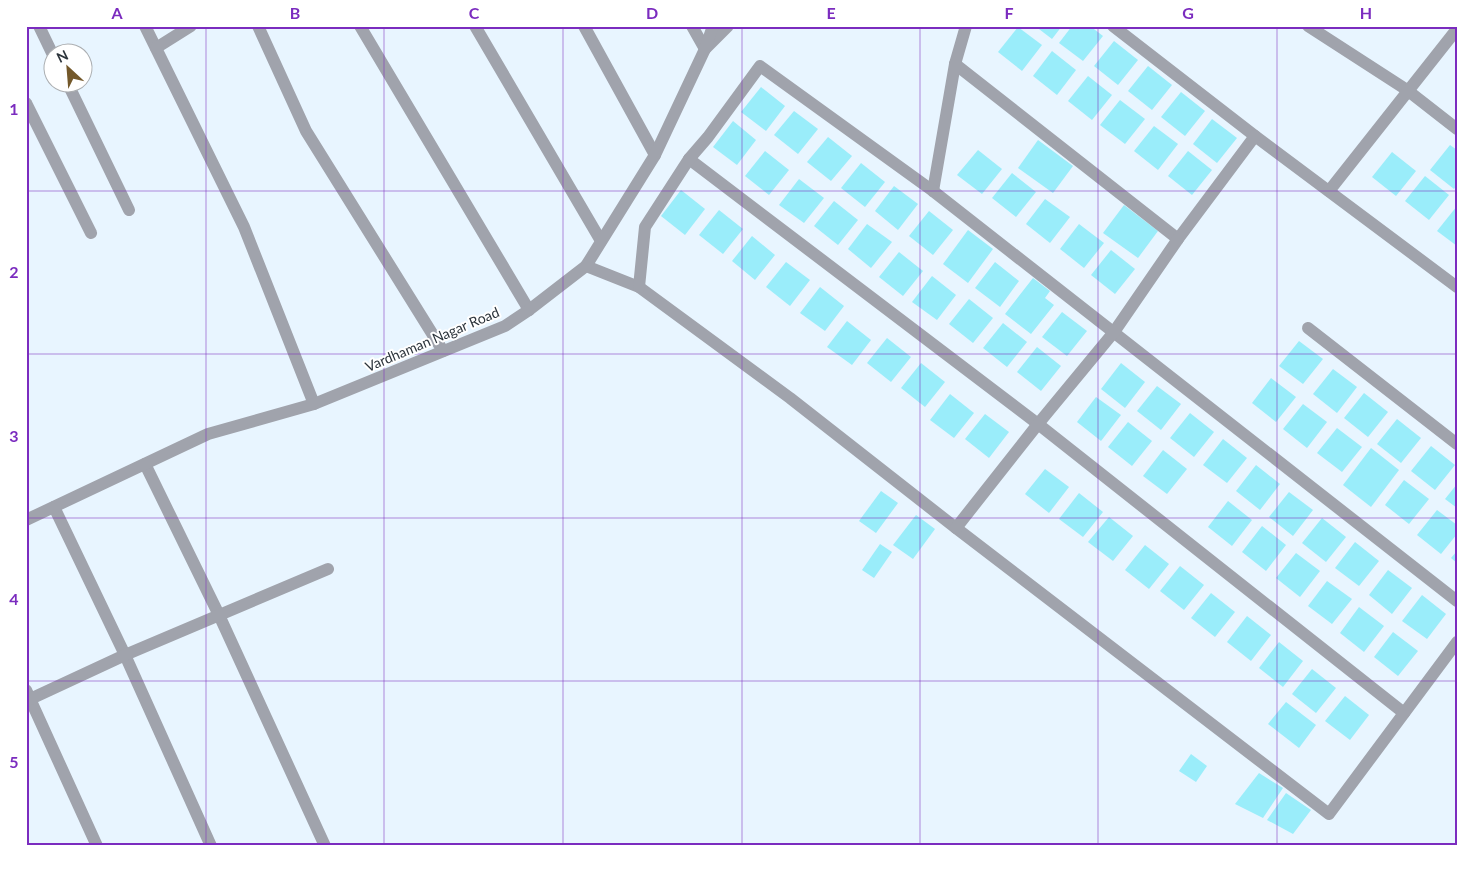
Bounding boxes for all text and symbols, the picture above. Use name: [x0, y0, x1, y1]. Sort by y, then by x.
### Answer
text: A: [110, 3, 123, 22]
text: B: [290, 3, 300, 22]
text: C: [469, 3, 480, 22]
text: D: [646, 3, 658, 22]
text: E: [826, 3, 836, 22]
text: F: [1004, 3, 1014, 22]
text: G: [1182, 3, 1194, 22]
text: H: [1360, 3, 1372, 22]
north arrow: [42, 42, 92, 92]
text: N: [54, 46, 71, 66]
text: 1: [9, 99, 19, 118]
text: 2: [9, 262, 19, 281]
street label: Vardhaman Nagar Road: [362, 303, 502, 375]
text: 3: [9, 426, 19, 445]
text: 4: [9, 589, 19, 608]
text: 5: [9, 752, 19, 771]

